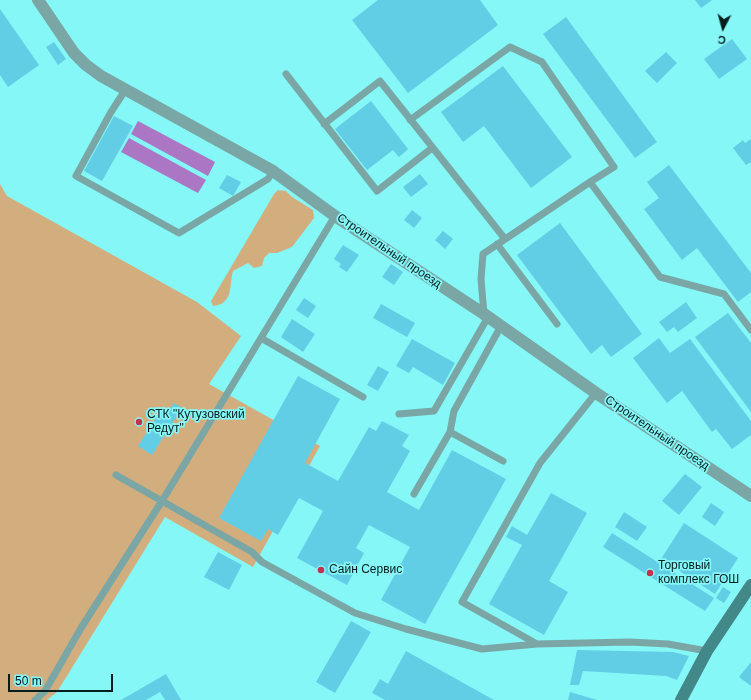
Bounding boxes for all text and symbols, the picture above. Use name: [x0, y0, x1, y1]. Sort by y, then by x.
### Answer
north arrow: [703, 8, 743, 48]
text: С: [717, 34, 726, 46]
street label: Строительный проезд: [334, 211, 444, 291]
street label: Строительный проезд: [602, 393, 712, 473]
place label: СТК "Кутузовский Редут": [147, 408, 245, 436]
marker: СТК "Кутузовский Редут": [134, 417, 144, 427]
place label: Торговый комплекс ГОШ: [658, 559, 739, 587]
place label: Сайн Сервис: [329, 563, 402, 577]
marker: Сайн Сервис: [316, 565, 326, 575]
marker: Торговый комплекс ГОШ: [645, 568, 655, 578]
scale bar: [10, 666, 115, 692]
text: 50 m: [15, 674, 42, 688]

